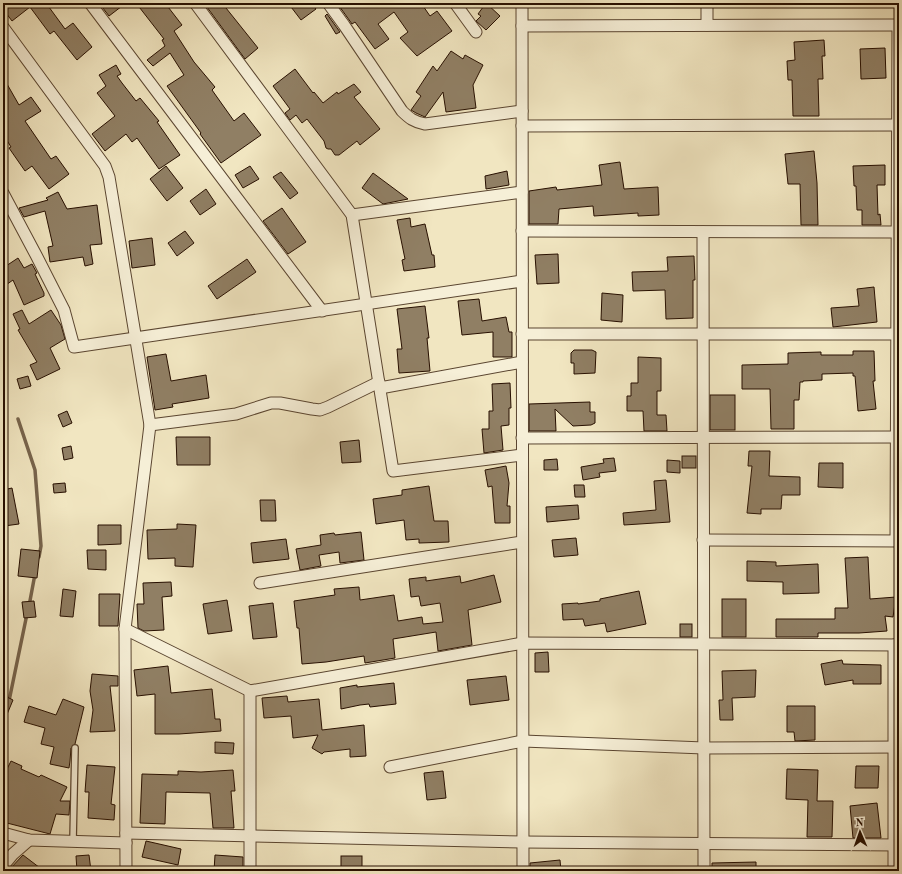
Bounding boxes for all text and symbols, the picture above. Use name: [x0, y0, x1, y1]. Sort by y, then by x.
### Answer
north arrow: [840, 812, 880, 852]
text: N: [855, 818, 865, 829]

